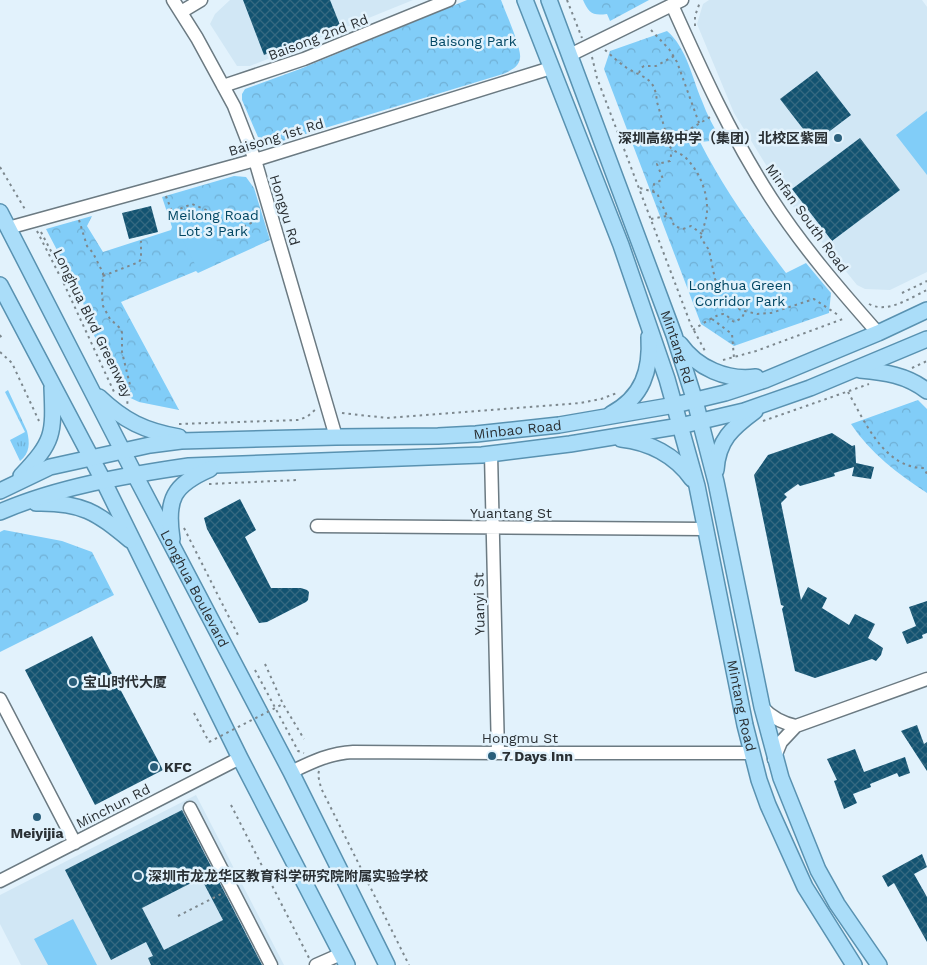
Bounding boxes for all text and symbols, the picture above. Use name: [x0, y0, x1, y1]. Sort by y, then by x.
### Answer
street label: Baisong 2nd Rd: [266, 11, 370, 63]
park label: Baisong Park: [429, 33, 517, 49]
street label: Baisong 1st Rd: [227, 115, 325, 159]
place label: 深圳高级中学（集团）北校区紫园: [618, 130, 828, 146]
marker: 深圳高级中学（集团）北校区紫园: [832, 132, 844, 144]
street label: Minfan South Road: [762, 161, 852, 275]
street label: Hongyu Rd: [267, 173, 303, 247]
park label: Meilong Road Lot 3 Park: [167, 207, 259, 239]
street label: Longhua Blvd Greenway: [50, 246, 136, 400]
park label: Longhua Green Corridor Park: [689, 277, 791, 309]
street label: Mintang Rd: [657, 308, 697, 386]
street label: Minbao Road: [473, 417, 562, 442]
street label: Yuantang St: [470, 505, 552, 521]
street label: Longhua Boulevard: [157, 527, 232, 650]
street label: Yuanyi St: [470, 572, 488, 636]
street label: Mintang Road: [724, 658, 759, 753]
place label: 宝山时代大厦: [83, 674, 167, 690]
marker: 宝山时代大厦: [67, 676, 79, 688]
street label: Hongmu St: [482, 730, 558, 746]
place label: 7 Days Inn: [502, 748, 573, 764]
marker: 7 Days Inn: [486, 750, 498, 762]
place label: KFC: [164, 759, 192, 775]
marker: KFC: [148, 761, 160, 773]
street label: Minchun Rd: [73, 781, 153, 831]
marker: Meiyijia: [31, 811, 43, 823]
place label: Meiyijia: [10, 825, 64, 841]
place label: 深圳市龙龙华区教育科学研究院附属实验学校: [148, 868, 428, 884]
marker: 深圳市龙龙华区教育科学研究院附属实验学校: [132, 870, 144, 882]

